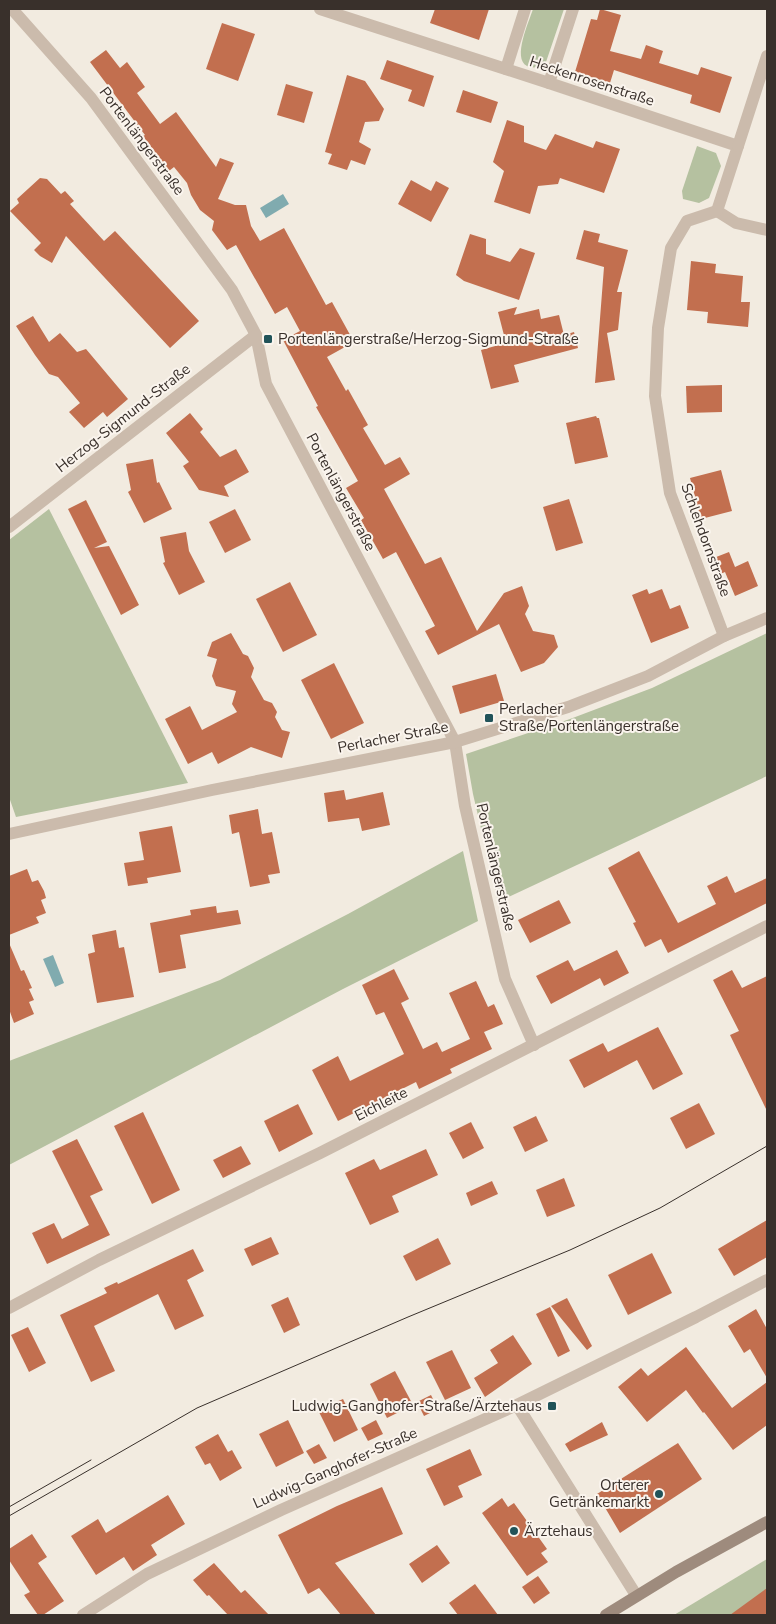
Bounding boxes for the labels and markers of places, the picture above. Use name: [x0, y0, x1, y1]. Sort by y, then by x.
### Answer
place label: Portenlängerstraße/Herzog-Sigmund-Straße: [278, 329, 579, 349]
marker: Portenlängerstraße/Herzog-Sigmund-Straße: [262, 333, 274, 345]
place label: Perlacher Straße/Portenlängerstraße: [499, 699, 679, 736]
marker: Perlacher Straße/Portenlängerstraße: [483, 712, 495, 724]
place label: Ludwig-Ganghofer-Straße/Ärztehaus: [291, 1396, 542, 1416]
marker: Ludwig-Ganghofer-Straße/Ärztehaus: [546, 1400, 558, 1412]
place label: Orterer Getränkemarkt: [549, 1475, 650, 1512]
marker: Orterer Getränkemarkt: [653, 1488, 665, 1500]
place label: Ärztehaus: [524, 1521, 593, 1541]
marker: Ärztehaus: [508, 1525, 520, 1537]

